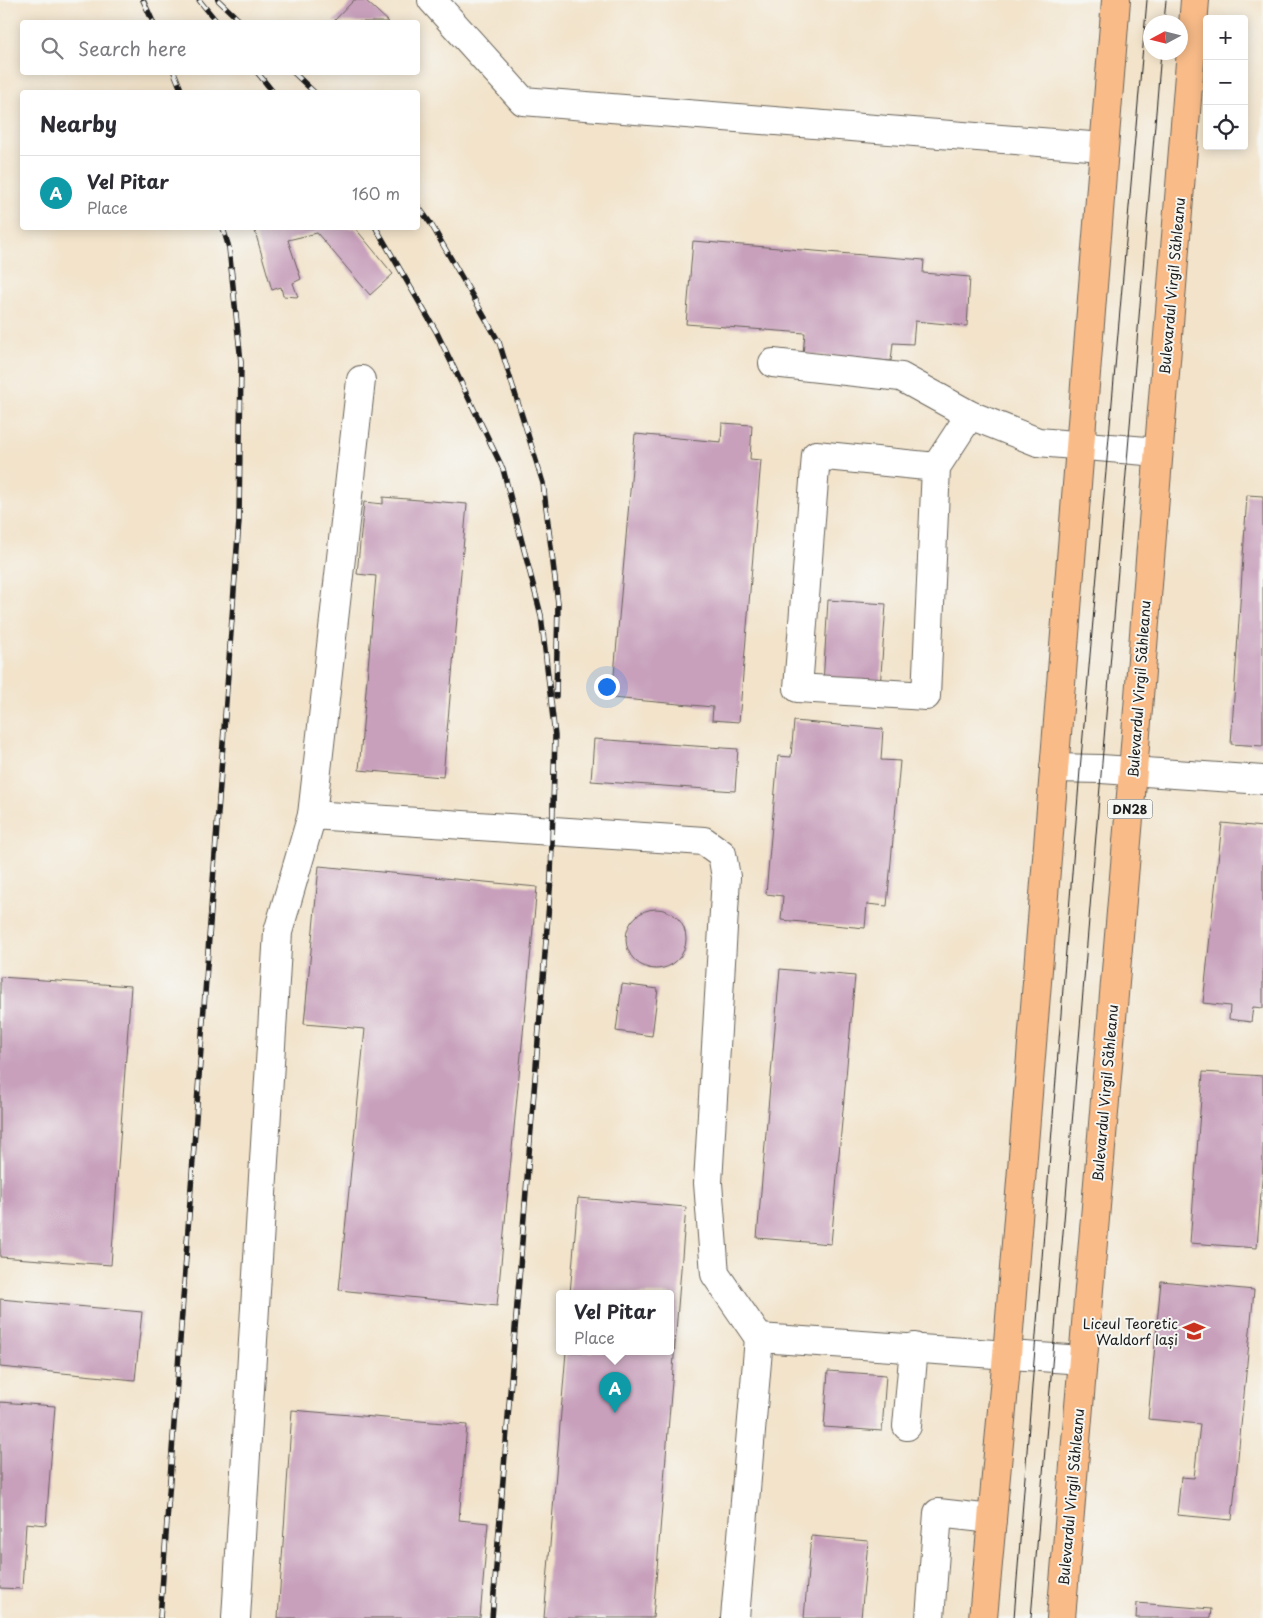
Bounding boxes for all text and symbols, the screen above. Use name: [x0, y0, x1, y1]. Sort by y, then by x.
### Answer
north arrow: [1143, 15, 1188, 60]
map controls: [1203, 15, 1248, 150]
button: +: [1203, 15, 1248, 60]
search box: [20, 20, 420, 75]
icon: search: [38, 34, 66, 62]
text: Search here: [78, 34, 187, 62]
button: −: [1203, 60, 1248, 105]
button: locate: [1203, 105, 1248, 150]
text: Nearby: [40, 107, 117, 139]
text: Vel Pitar: [87, 167, 169, 195]
text: A: [50, 181, 62, 205]
text: 160 m: [352, 181, 400, 205]
text: Place: [87, 195, 128, 219]
street label: Bulevardul Virgil Săhleanu: [1154, 196, 1190, 376]
street label: Bulevardul Virgil Săhleanu: [1122, 600, 1156, 778]
your location: [594, 674, 620, 700]
road number: DN28: [1108, 800, 1152, 819]
street label: Bulevardul Virgil Săhleanu: [1087, 1003, 1123, 1183]
popup: [556, 1290, 674, 1355]
text: Vel Pitar: [574, 1297, 656, 1325]
place label: Liceul Teoretic Waldorf Iași: [1083, 1313, 1178, 1350]
school or university icon: Liceul Teoretic Waldorf Iași: [1181, 1318, 1207, 1344]
text: Place: [574, 1325, 615, 1349]
pin: A: [599, 1372, 631, 1413]
street label: Bulevardul Virgil Săhleanu: [1053, 1407, 1089, 1587]

